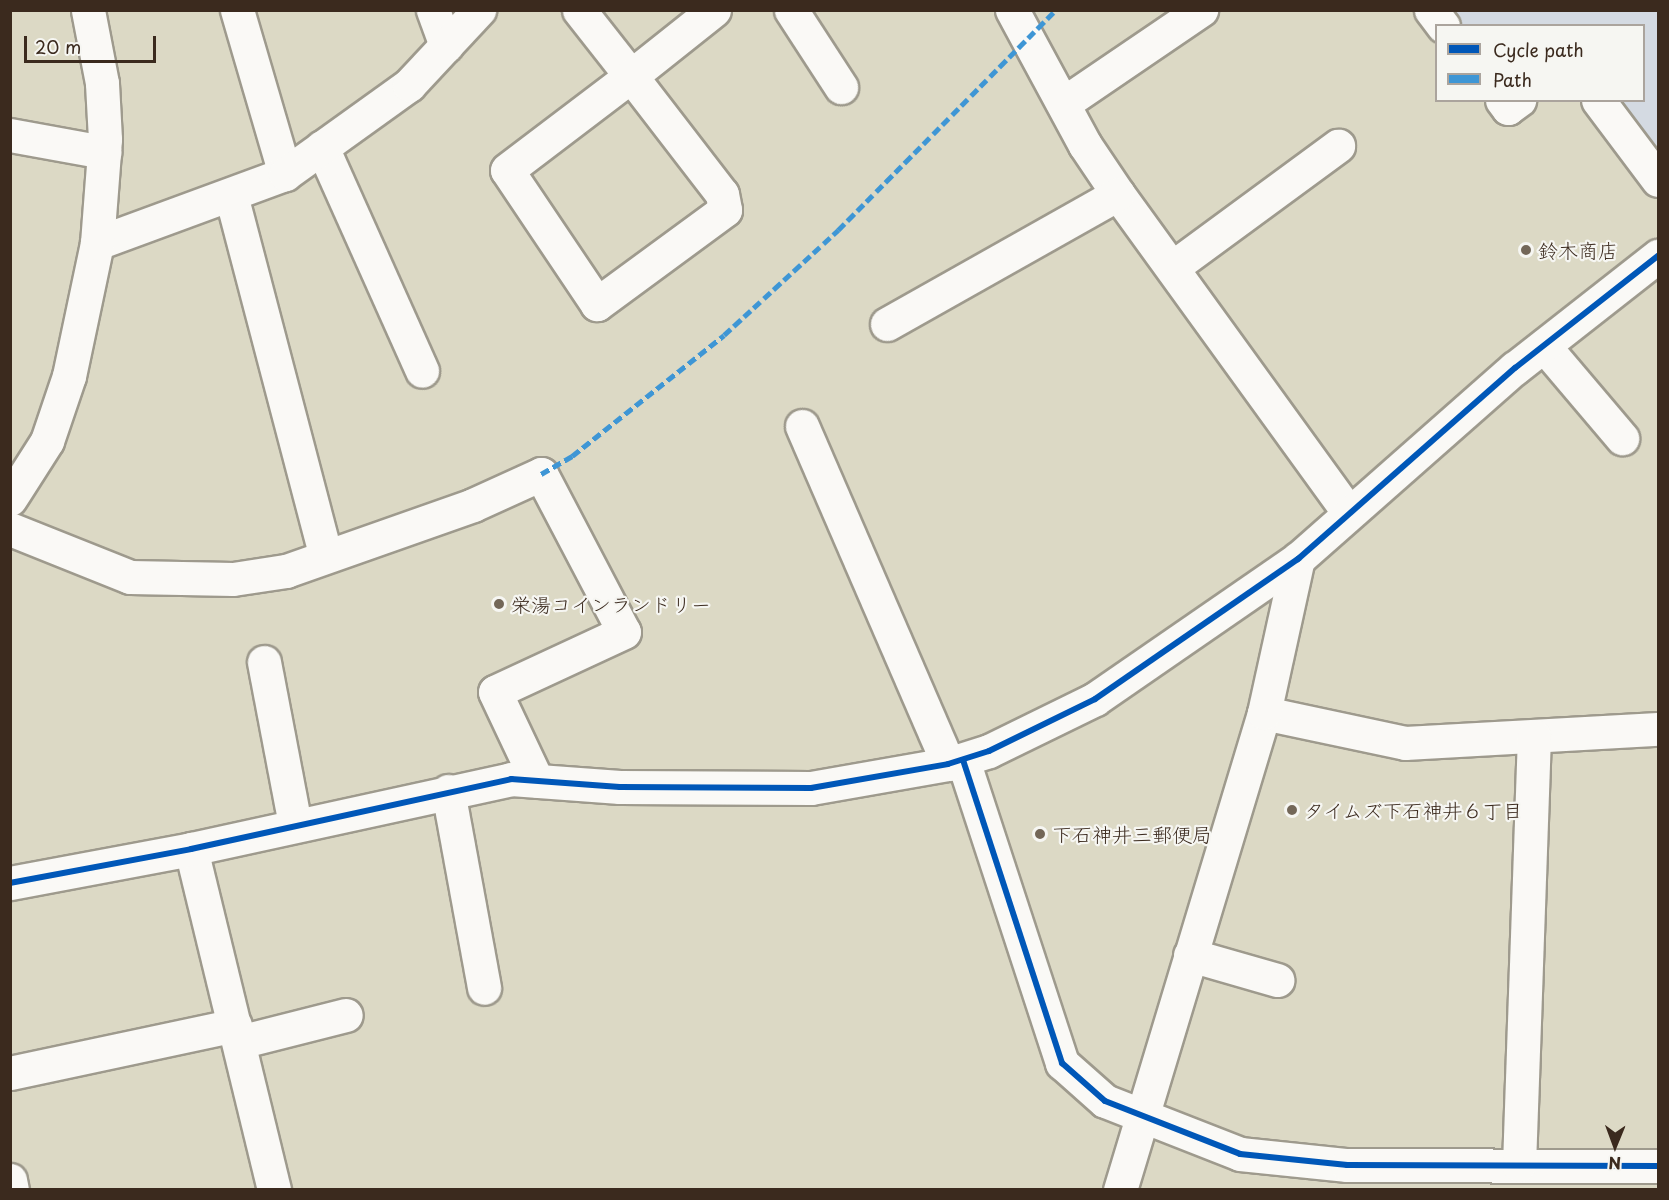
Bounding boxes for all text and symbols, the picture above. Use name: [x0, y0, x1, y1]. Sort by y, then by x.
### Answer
scale bar: [27, 24, 159, 62]
legend: [1435, 24, 1645, 102]
text: 20 m: [35, 33, 81, 60]
text: Cycle path: [1493, 36, 1584, 63]
text: Path: [1493, 66, 1532, 93]
place label: 鈴木商店: [1538, 238, 1618, 262]
marker: 鈴木商店: [1519, 243, 1533, 257]
place label: 栄湯コインランドリー: [511, 592, 711, 616]
marker: 栄湯コインランドリー: [492, 597, 506, 611]
place label: タイムズ下石神井６丁目: [1304, 798, 1524, 822]
marker: タイムズ下石神井６丁目: [1285, 803, 1299, 817]
place label: 下石神井三郵便局: [1052, 822, 1212, 846]
marker: 下石神井三郵便局: [1033, 827, 1047, 841]
north arrow: [1585, 1116, 1645, 1176]
text: N: [1608, 1152, 1621, 1176]

